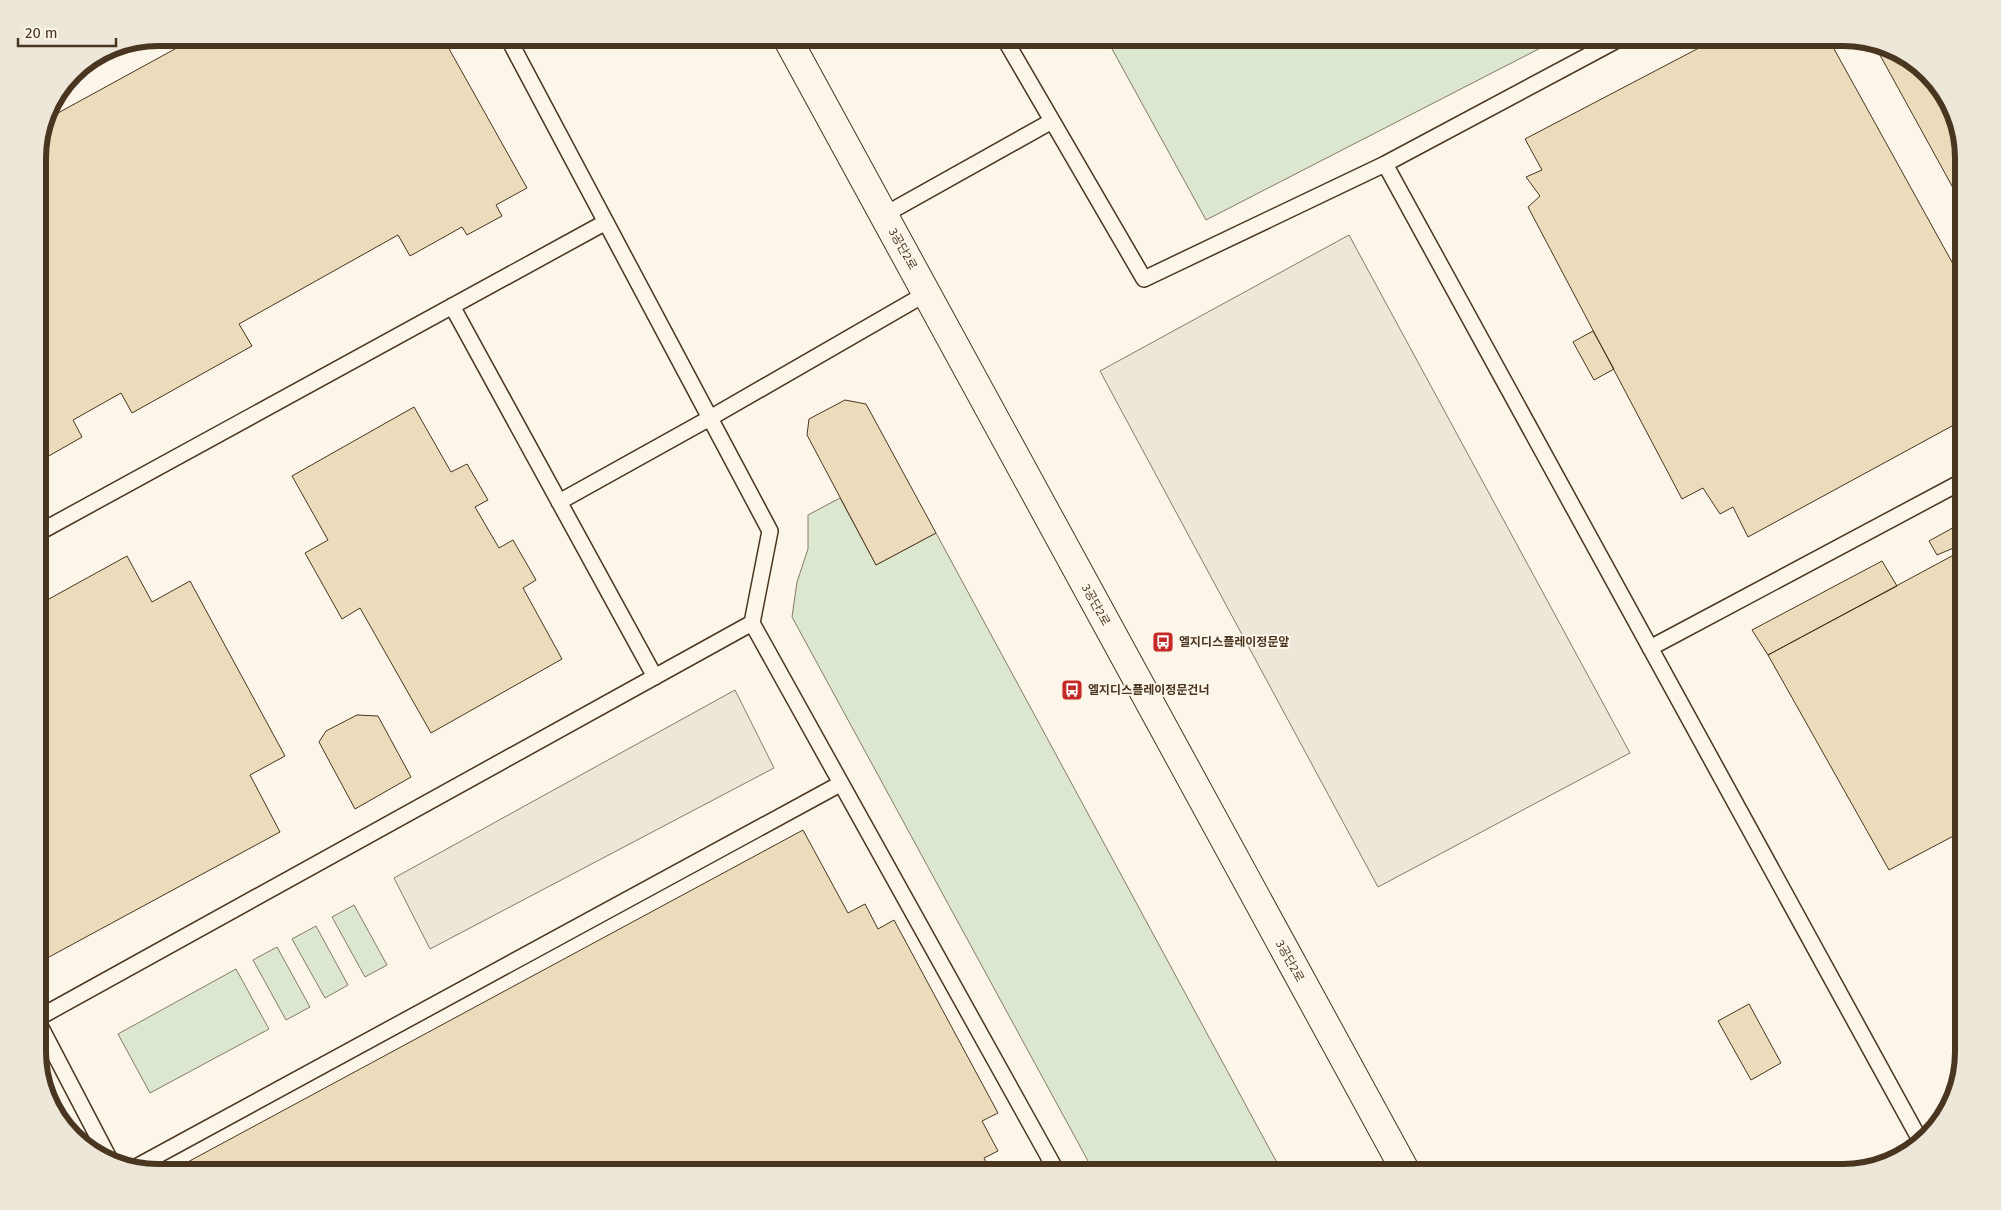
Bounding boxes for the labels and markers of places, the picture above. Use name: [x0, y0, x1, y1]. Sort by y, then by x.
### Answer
bus stop icon: 엘지디스플레이정문앞: [1151, 630, 1175, 654]
place label: 엘지디스플레이정문앞: [1179, 635, 1289, 649]
bus stop icon: 엘지디스플레이정문건너: [1060, 678, 1084, 702]
place label: 엘지디스플레이정문건너: [1088, 683, 1209, 697]

